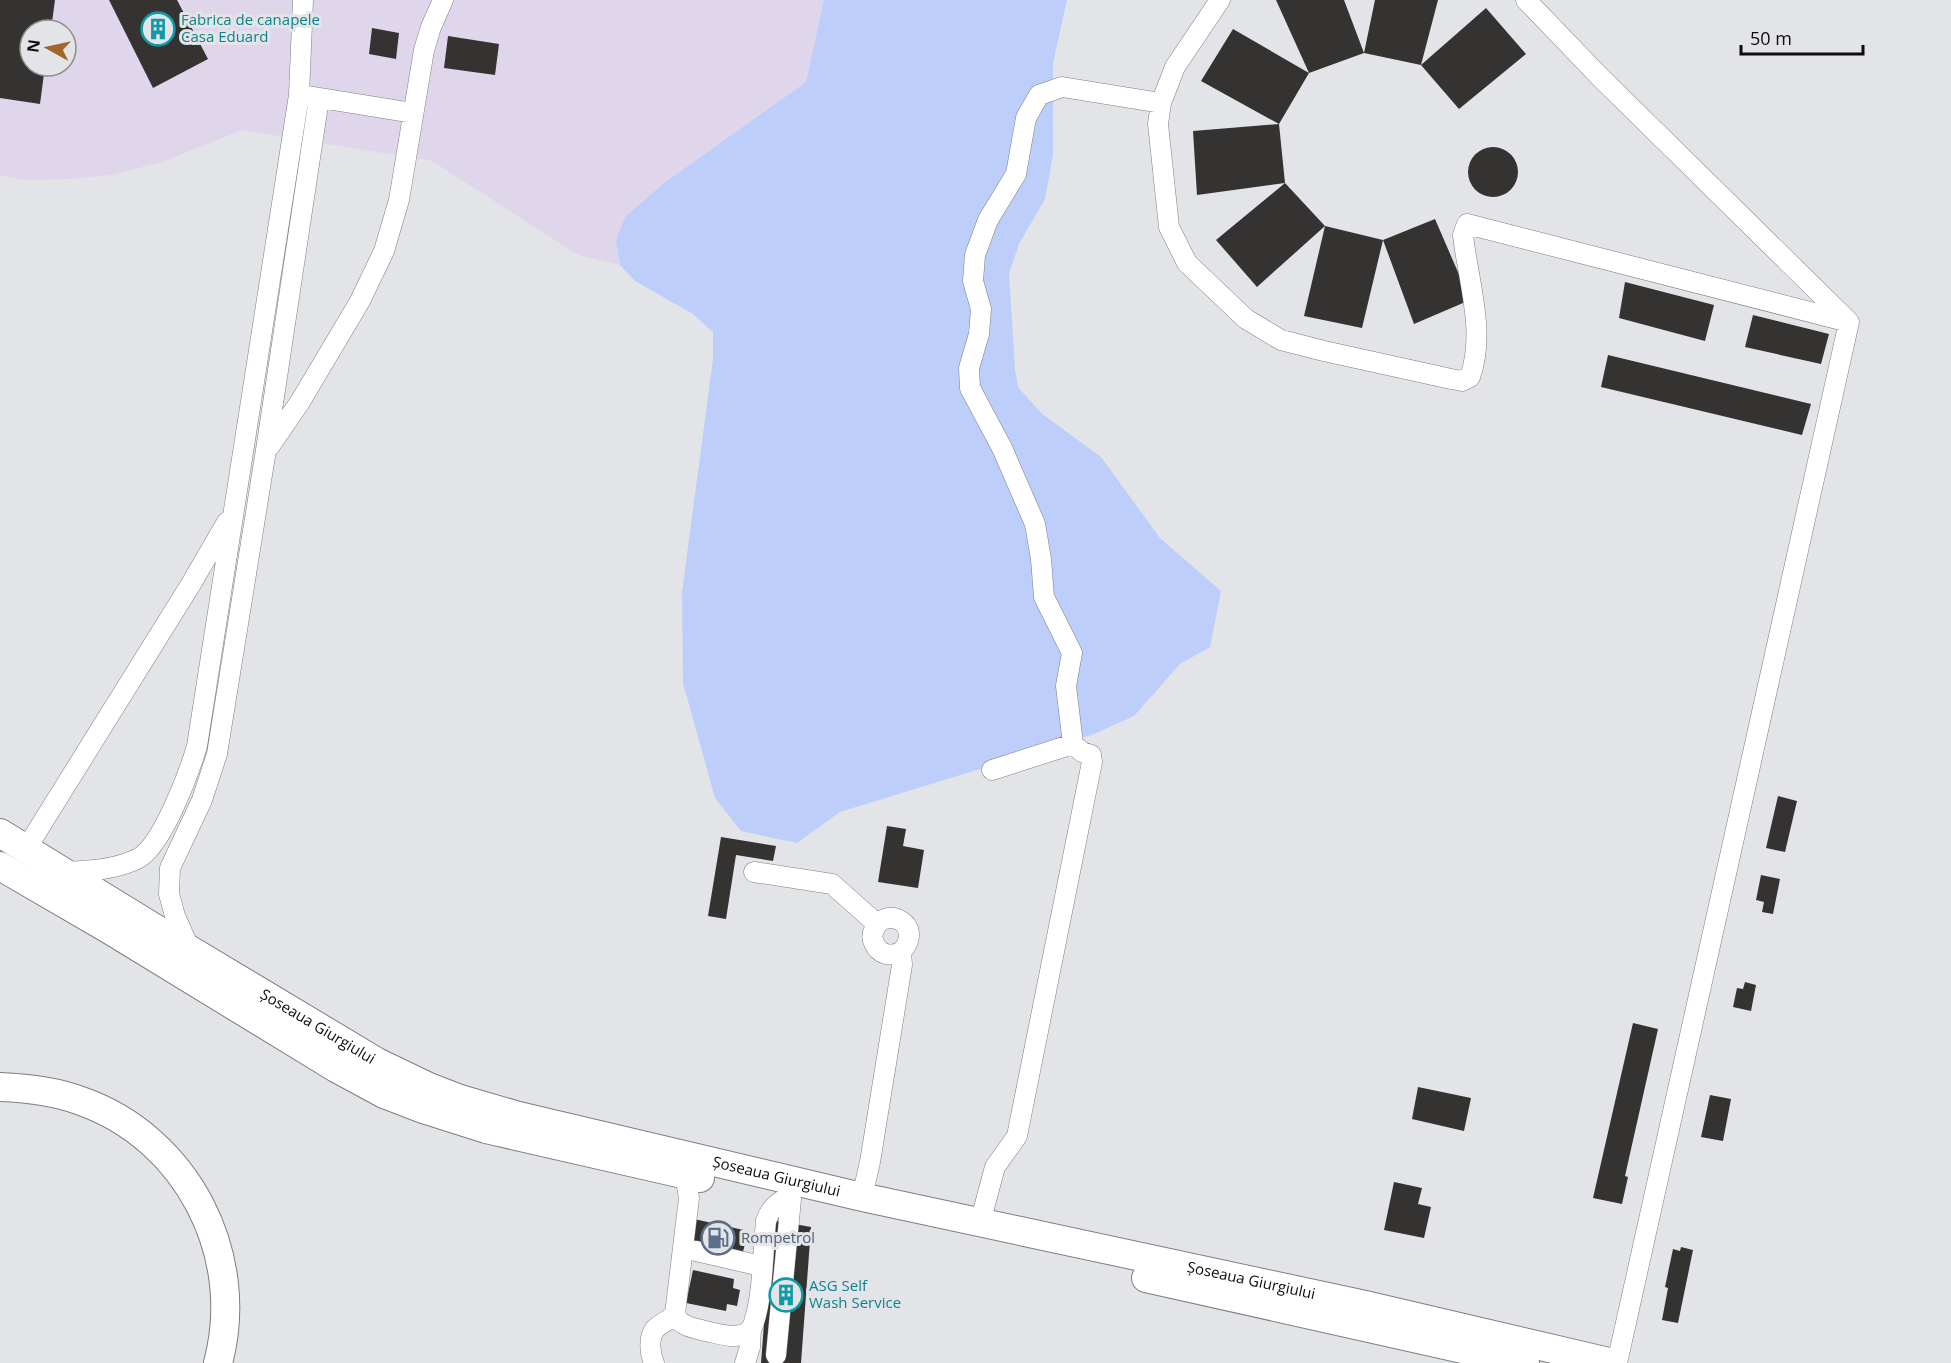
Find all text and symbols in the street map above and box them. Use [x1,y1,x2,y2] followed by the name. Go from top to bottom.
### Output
[181,9,320,46] place label: Fabrica de canapele Casa Eduard
[140,11,176,47] building icon: Fabrica de canapele Casa Eduard
[18,18,78,78] north arrow
[1741,18,1862,56] scale bar
[1750,26,1792,50] text: 50 m
[21,38,45,54] text: N
[257,983,379,1068] street label: Șoseaua Giurgiului
[711,1151,843,1201] street label: Șoseaua Giurgiului
[700,1220,736,1256] fuel station icon: Rompetrol
[741,1227,815,1247] place label: Rompetrol
[1185,1256,1317,1303] street label: Șoseaua Giurgiului
[809,1275,901,1312] place label: ASG Self Wash Service
[768,1277,804,1313] building icon: ASG Self Wash Service

